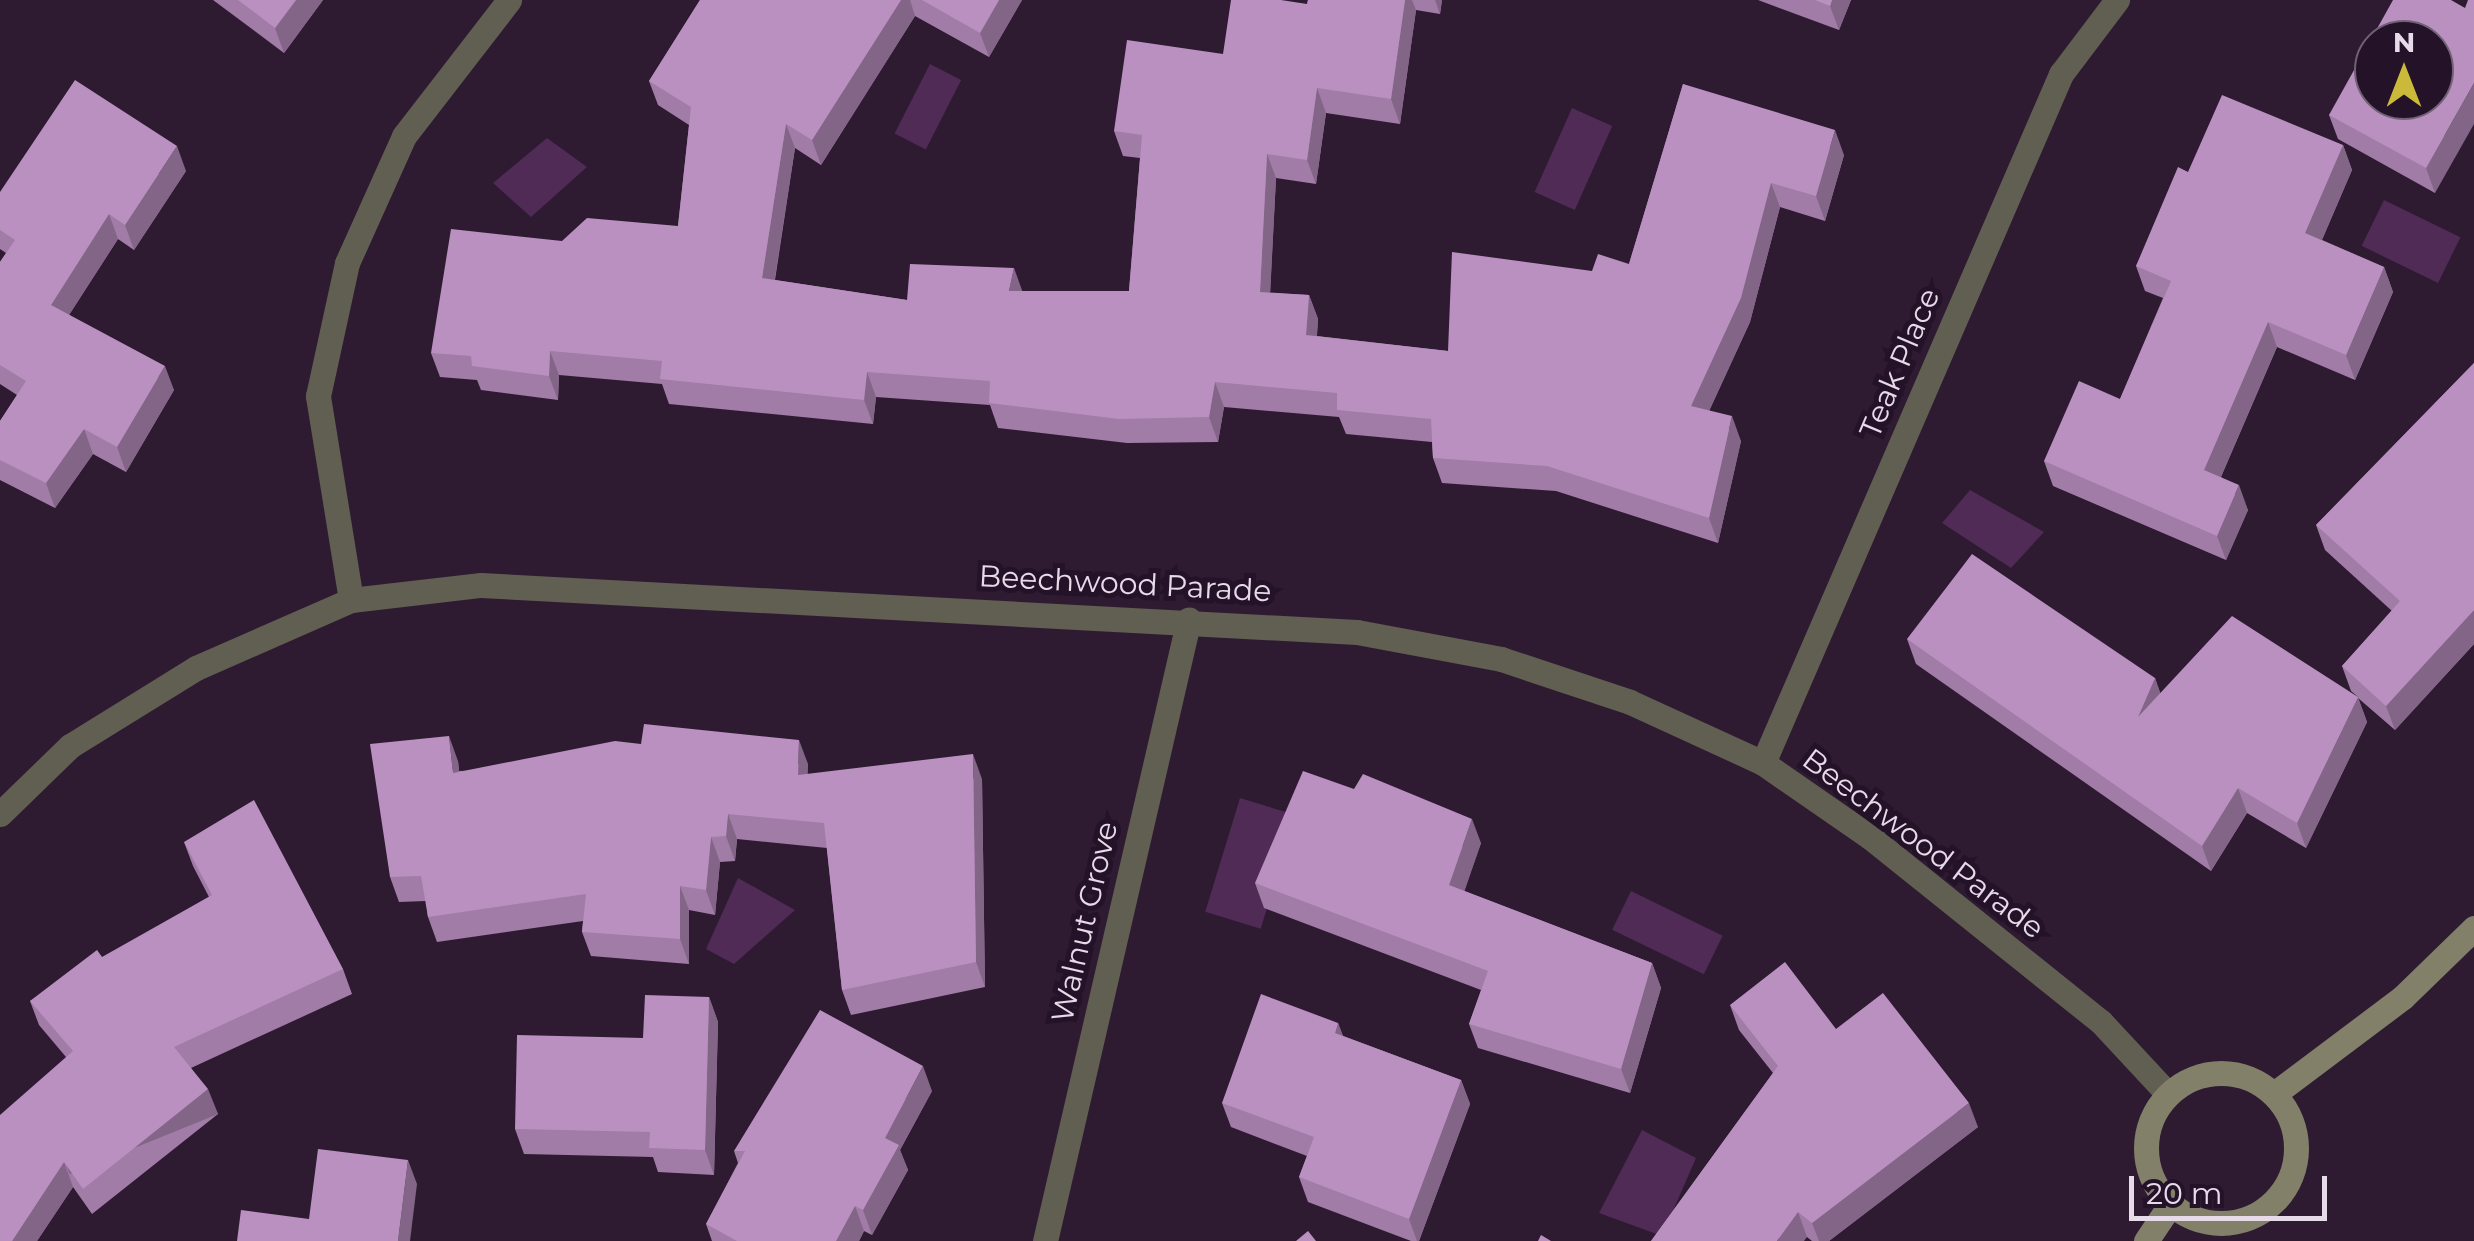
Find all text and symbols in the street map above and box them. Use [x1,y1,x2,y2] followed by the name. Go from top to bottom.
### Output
[2354,20,2454,120] north arrow
[2393,25,2415,59] text: N
[1852,283,1948,443] street label: Teak Place
[978,558,1272,610] street label: Beechwood Parade
[1795,741,2051,947] street label: Beechwood Parade
[1044,818,1126,1026] street label: Walnut Grove
[2134,1156,2332,1218] scale bar
[2146,1175,2223,1212] text: 20 m

